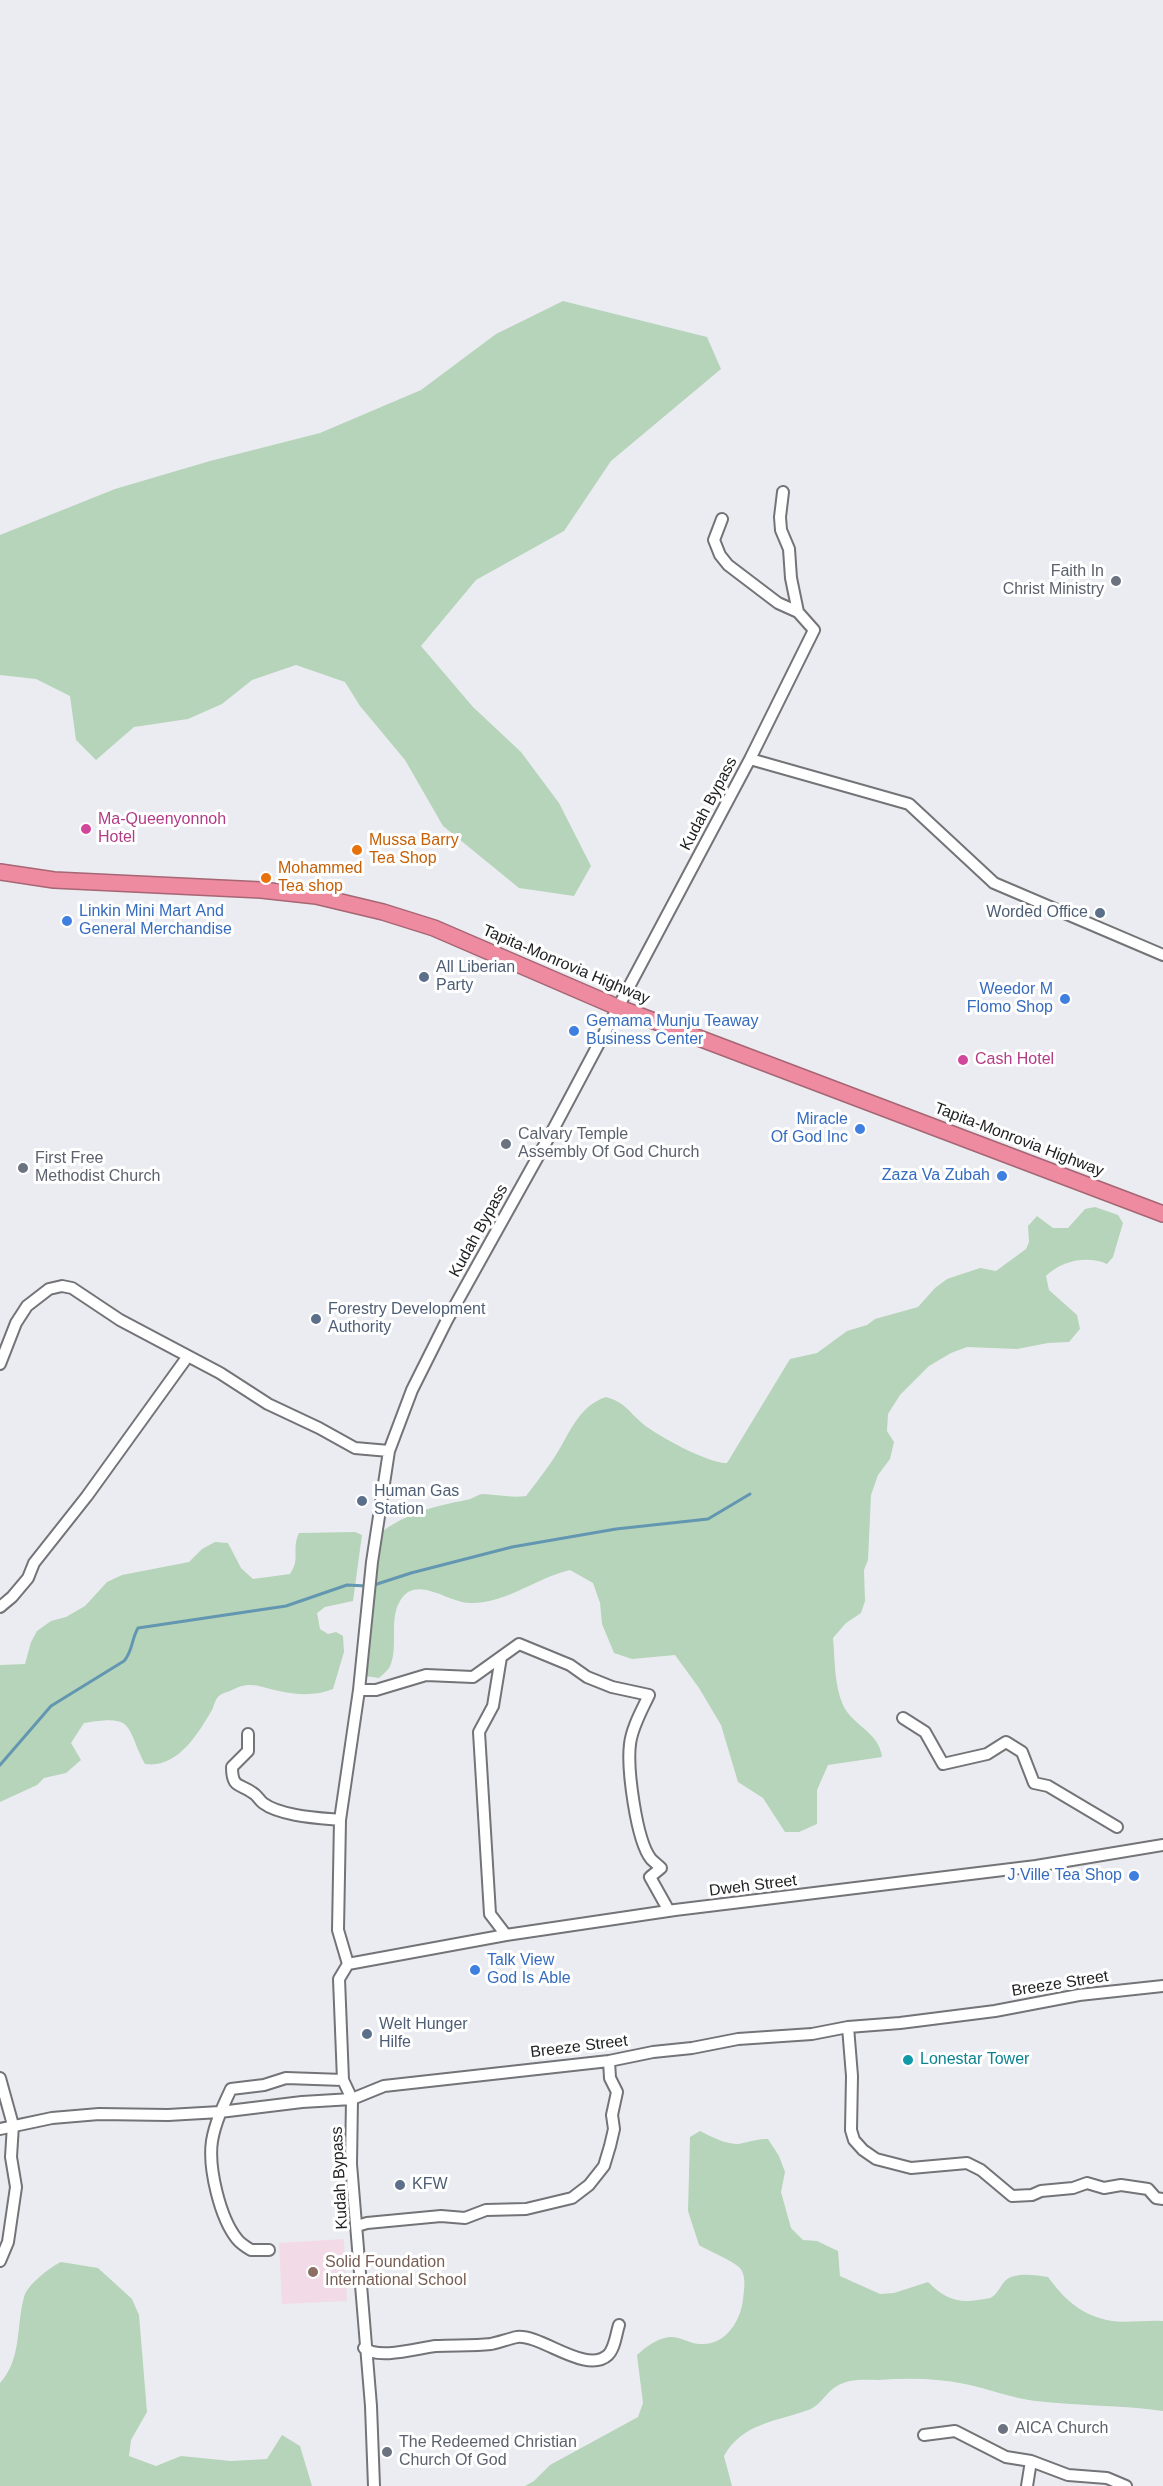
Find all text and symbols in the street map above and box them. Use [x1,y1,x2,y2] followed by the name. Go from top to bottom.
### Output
[1003,562,1104,600] place label: Faith In Christ Ministry
[1109,574,1123,588] marker: Faith In Christ Ministry
[676,754,742,854] street label: Kudah Bypass
[98,810,226,848] place label: Ma-Queenyonnoh Hotel
[79,822,93,836] marker: Ma-Queenyonnoh Hotel
[369,831,459,869] place label: Mussa Barry Tea Shop
[350,843,364,857] marker: Mussa Barry Tea Shop
[278,859,362,897] place label: Mohammed Tea shop
[259,871,273,885] marker: Mohammed Tea shop
[79,902,232,940] place label: Linkin Mini Mart And General Merchandise
[986,903,1088,923] place label: Worded Office
[1093,906,1107,920] marker: Worded Office
[60,914,74,928] marker: Linkin Mini Mart And General Merchandise
[480,921,652,1009] street label: Tapita-Monrovia Highway
[436,958,515,996] place label: All Liberian Party
[417,970,431,984] marker: All Liberian Party
[967,980,1053,1018] place label: Weedor M Flomo Shop
[1058,992,1072,1006] marker: Weedor M Flomo Shop
[586,1012,759,1050] place label: Gemama Munju Teaway Business Center
[567,1024,581,1038] marker: Gemama Munju Teaway Business Center
[975,1050,1054,1070] place label: Cash Hotel
[956,1053,970,1067] marker: Cash Hotel
[932,1099,1106,1181] street label: Tapita-Monrovia Highway
[771,1110,848,1148] place label: Miracle Of God Inc
[853,1122,867,1136] marker: Miracle Of God Inc
[518,1125,699,1163] place label: Calvary Temple Assembly Of God Church
[499,1137,513,1151] marker: Calvary Temple Assembly Of God Church
[35,1149,160,1187] place label: First Free Methodist Church
[16,1161,30,1175] marker: First Free Methodist Church
[882,1166,990,1186] place label: Zaza Va Zubah
[995,1169,1009,1183] marker: Zaza Va Zubah
[446,1181,512,1281] street label: Kudah Bypass
[328,1300,485,1338] place label: Forestry Development Authority
[309,1312,323,1326] marker: Forestry Development Authority
[374,1482,459,1520] place label: Human Gas Station
[355,1494,369,1508] marker: Human Gas Station
[1008,1866,1122,1886] place label: J Ville Tea Shop
[1127,1869,1141,1883] marker: J Ville Tea Shop
[708,1871,798,1901] street label: Dweh Street
[487,1951,571,1989] place label: Talk View God Is Able
[468,1963,482,1977] marker: Talk View God Is Able
[1010,1967,1110,2001] street label: Breeze Street
[379,2015,468,2053] place label: Welt Hunger Hilfe
[360,2027,374,2041] marker: Welt Hunger Hilfe
[529,2032,629,2062] street label: Breeze Street
[920,2050,1029,2070] place label: Lonestar Tower
[901,2053,915,2067] marker: Lonestar Tower
[328,2126,352,2230] street label: Kudah Bypass
[412,2175,448,2195] place label: KFW
[393,2178,407,2192] marker: KFW
[325,2253,466,2291] place label: Solid Foundation International School
[306,2265,320,2279] marker: Solid Foundation International School
[1015,2419,1108,2439] place label: AICA Church
[996,2422,1010,2436] marker: AICA Church
[399,2433,577,2471] place label: The Redeemed Christian Church Of God
[380,2445,394,2459] marker: The Redeemed Christian Church Of God

